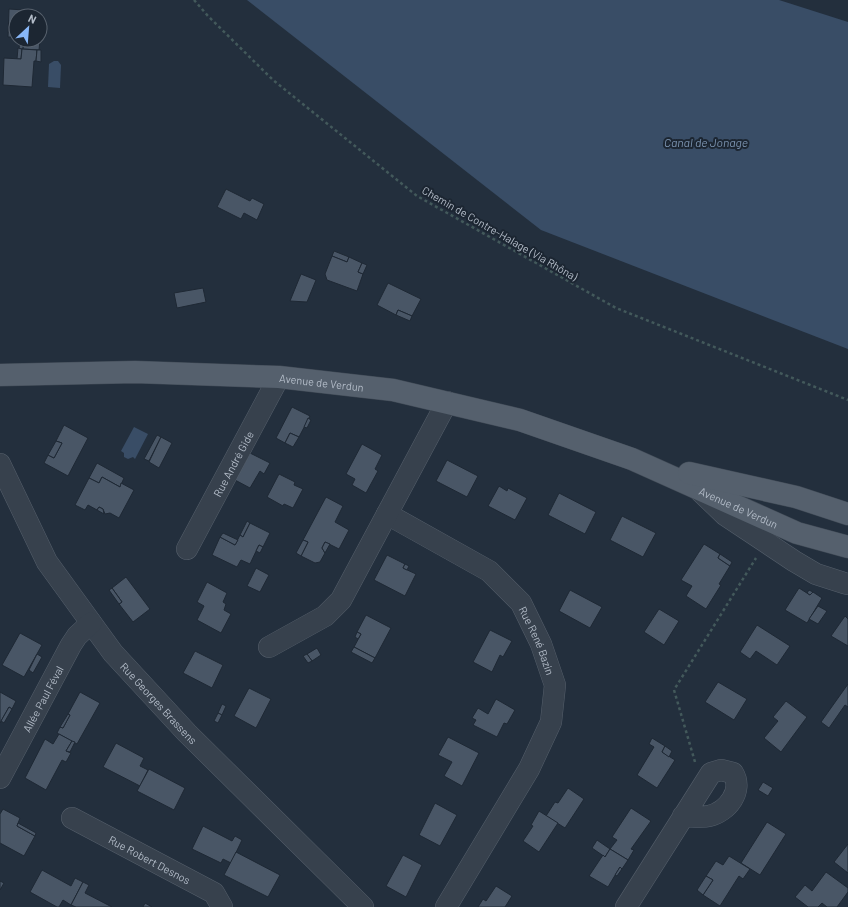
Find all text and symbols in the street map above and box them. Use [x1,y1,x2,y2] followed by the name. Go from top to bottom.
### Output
[8,8,48,48] north arrow
[26,11,39,26] text: N
[664,135,748,149] water label: Canal de Jonage
[420,183,580,283] street label: Chemin de Contre-Halage (Via Rhôna)
[279,371,365,393] street label: Avenue de Verdun
[210,428,256,499] street label: Rue André Gide
[697,484,780,530] street label: Avenue de Verdun
[517,604,557,676] street label: Rue René Bazin
[118,659,200,746] street label: Rue Georges Brassens
[19,663,65,734] street label: Allée Paul Féval
[107,832,193,886] street label: Rue Robert Desnos

